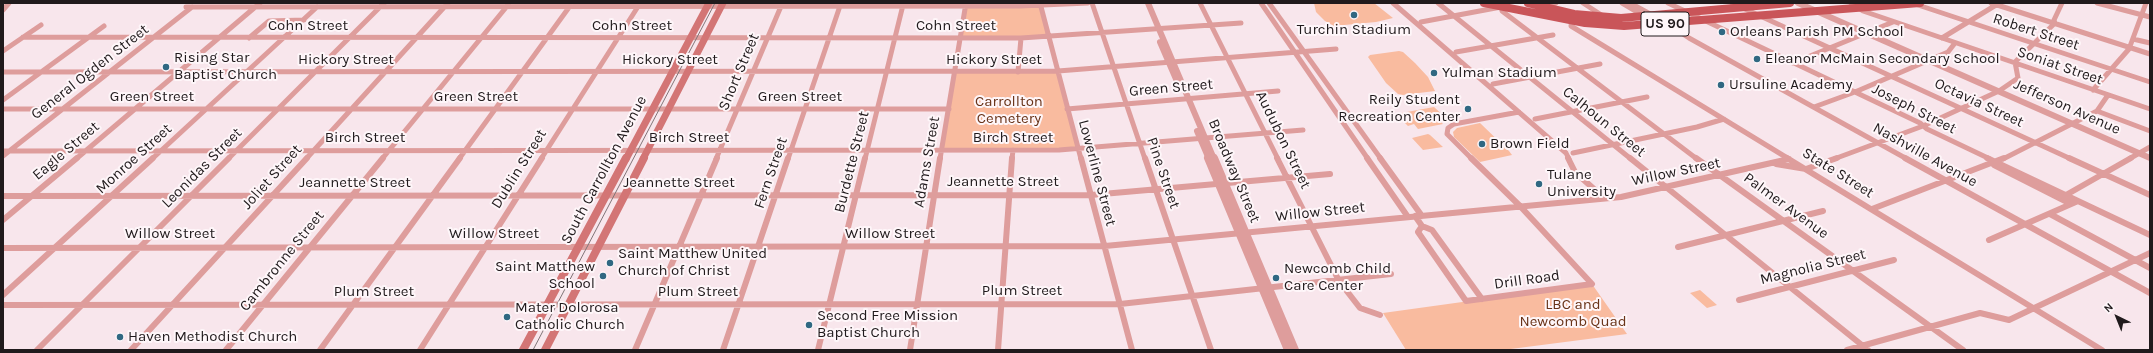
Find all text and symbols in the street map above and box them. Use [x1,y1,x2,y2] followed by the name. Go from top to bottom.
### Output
[1349,10,1359,20] marker: Turchin Stadium
[1991,10,2081,54] street label: Robert Street
[1641,12,1689,36] road number: US 90
[268,17,348,35] street label: Cohn Street
[592,17,672,35] street label: Cohn Street
[916,17,996,35] street label: Cohn Street
[28,21,152,123] street label: General Ogden Street
[1297,21,1411,39] place label: Turchin Stadium
[1730,23,1904,41] place label: Orleans Parish PM School
[1717,27,1727,37] marker: Orleans Parish PM School
[715,31,763,113] street label: Short Street
[2015,43,2105,89] street label: Soniat Street
[174,49,277,84] place label: Rising Star Baptist Church
[1765,50,2000,68] place label: Eleanor McMain Secondary School
[298,51,394,69] street label: Hickory Street
[622,51,718,69] street label: Hickory Street
[946,51,1042,69] street label: Hickory Street
[1752,54,1762,64] marker: Eleanor McMain Secondary School
[161,62,171,72] marker: Rising Star Baptist Church
[1442,64,1557,82] place label: Yulman Stadium
[1429,68,1439,78] marker: Yulman Stadium
[1932,74,2026,132] street label: Octavia Street
[1128,75,1214,101] street label: Green Street
[2011,75,2123,139] street label: Jefferson Avenue
[1729,76,1852,94] place label: Ursuline Academy
[1716,80,1726,90] marker: Ursuline Academy
[1869,80,1959,138] street label: Joseph Street
[1559,83,1649,161] street label: Calhoun Street
[110,88,194,106] street label: Green Street
[434,88,518,106] street label: Green Street
[758,88,842,106] street label: Green Street
[1252,88,1314,192] street label: Audubon Street
[1338,91,1460,126] place label: Reily Student Recreation Center
[557,93,651,247] street label: South Carrollton Avenue
[975,93,1043,128] park label: Carrollton Cemetery
[1463,104,1473,114] marker: Reily Student Recreation Center
[831,109,873,215] street label: Burdette Street
[910,115,944,209] street label: Adams Street
[1204,116,1264,226] street label: Broadway Street
[29,118,103,184] street label: Eagle Street
[1074,118,1120,228] street label: Lowerline Street
[1870,119,1980,191] street label: Nashville Avenue
[92,120,176,198] street label: Monroe Street
[158,124,246,212] street label: Leonidas Street
[487,126,551,212] street label: Dublin Street
[325,129,405,147] street label: Birch Street
[649,129,729,147] street label: Birch Street
[973,129,1053,147] street label: Birch Street
[750,135,792,211] street label: Fern Street
[1142,135,1184,211] street label: Pine Street
[1490,135,1570,153] place label: Brown Field
[1477,139,1487,149] marker: Brown Field
[238,141,306,213] street label: Joliet Street
[1799,144,1877,202] street label: State Street
[1630,154,1722,190] street label: Willow Street
[1547,166,1616,201] place label: Tulane University
[1740,169,1832,243] street label: Palmer Avenue
[947,173,1059,191] street label: Jeannette Street
[299,174,411,192] street label: Jeannette Street
[623,174,735,192] street label: Jeannette Street
[1534,179,1544,189] marker: Tulane University
[1274,198,1366,226] street label: Willow Street
[236,207,328,315] street label: Cambronne Street
[125,225,215,243] street label: Willow Street
[449,225,539,243] street label: Willow Street
[845,225,935,243] street label: Willow Street
[618,245,767,280] place label: Saint Matthew United Church of Christ
[1758,245,1868,289] street label: Magnolia Street
[495,258,595,293] place label: Saint Matthew School
[605,258,615,268] marker: Saint Matthew United Church of Christ
[1284,260,1391,295] place label: Newcomb Child Care Center
[1493,266,1561,294] street label: Drill Road
[598,271,608,281] marker: Saint Matthew School
[1271,273,1281,283] marker: Newcomb Child Care Center
[982,282,1062,300] street label: Plum Street
[334,283,414,301] street label: Plum Street
[658,283,738,301] street label: Plum Street
[1519,296,1627,331] park label: LBC and Newcomb Quad
[2097,297,2137,337] north arrow
[515,299,625,334] place label: Mater Dolorosa Catholic Church
[2101,300,2116,315] text: N
[817,307,958,342] place label: Second Free Mission Baptist Church
[502,312,512,322] marker: Mater Dolorosa Catholic Church
[804,320,814,330] marker: Second Free Mission Baptist Church
[128,328,297,346] place label: Haven Methodist Church
[115,332,125,342] marker: Haven Methodist Church

